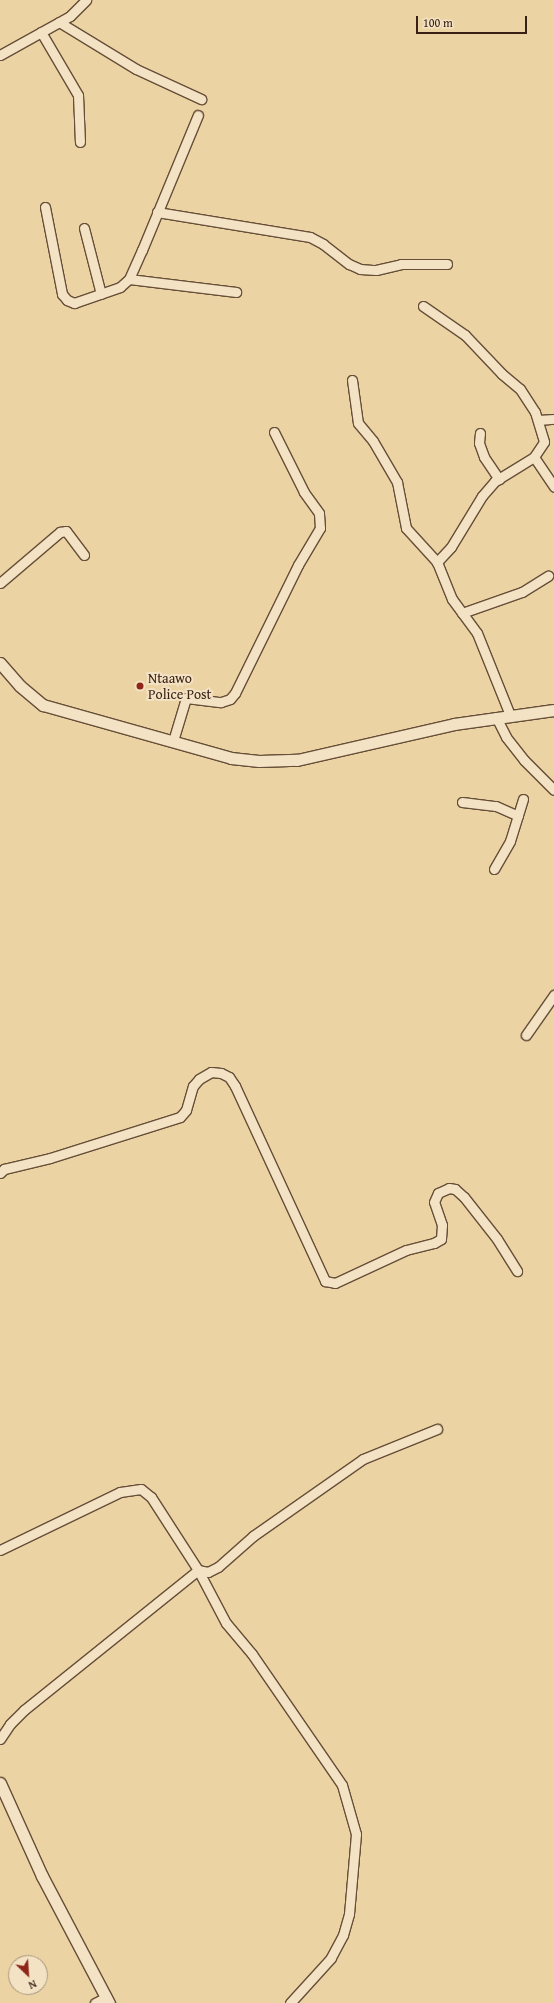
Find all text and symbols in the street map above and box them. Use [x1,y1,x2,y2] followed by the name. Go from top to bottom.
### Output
[418,8,529,34] scale bar
[423,14,453,31] text: 100 m
[148,670,212,702] place label: Ntaawo Police Post
[135,681,145,691] marker: Ntaawo Police Post
[8,1955,48,1995] north arrow
[26,1976,39,1994] text: N

